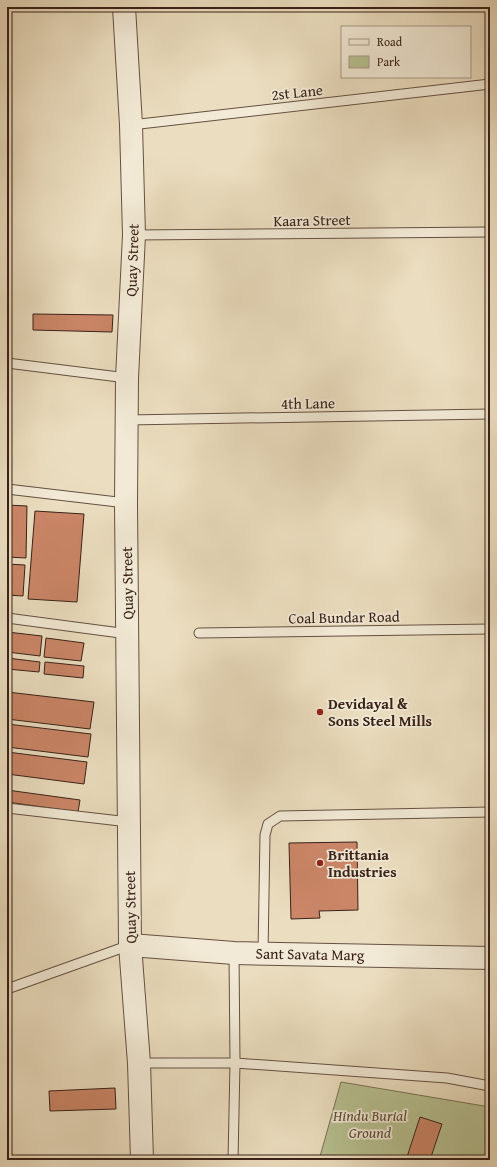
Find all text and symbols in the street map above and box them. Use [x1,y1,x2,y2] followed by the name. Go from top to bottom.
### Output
[341,26,471,78] legend
[377,33,403,50] text: Road
[377,53,401,70] text: Park
[270,79,324,105] street label: 2st Lane
[273,209,352,231] street label: Kaara Street
[120,222,144,297] street label: Quay Street
[281,392,335,414] street label: 4th Lane
[116,546,138,620] street label: Quay Street
[288,606,400,628] street label: Coal Bundar Road
[328,693,432,731] place label: Devidayal & Sons Steel Mills
[315,707,325,717] marker: Devidayal & Sons Steel Mills
[328,844,397,882] place label: Brittania Industries
[315,858,325,868] marker: Brittania Industries
[119,870,141,944] street label: Quay Street
[256,943,365,965] street label: Sant Savata Marg
[332,1105,407,1143] park label: Hindu Burial Ground

